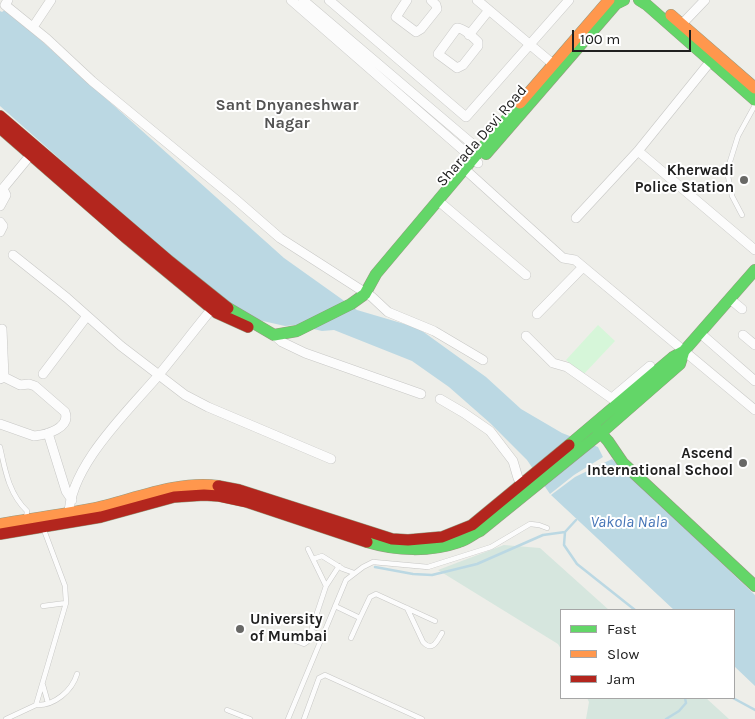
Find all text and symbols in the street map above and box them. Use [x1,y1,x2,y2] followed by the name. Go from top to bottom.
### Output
[575,20,694,52] scale bar
[580,30,620,48] text: 100 m
[433,82,531,190] street label: Sharada Devi Road
[216,95,358,133] district label: Sant Dnyaneshwar Nagar
[635,162,734,197] place label: Kherwadi Police Station
[738,174,750,186] marker: Kherwadi Police Station
[587,445,733,480] place label: Ascend International School
[737,457,749,469] marker: Ascend International School
[590,512,668,532] water label: Vakola Nala
[560,609,735,699] legend
[250,611,327,646] place label: University of Mumbai
[607,620,636,638] text: Fast
[234,623,246,635] marker: University of Mumbai
[607,645,639,663] text: Slow
[607,670,635,688] text: Jam

